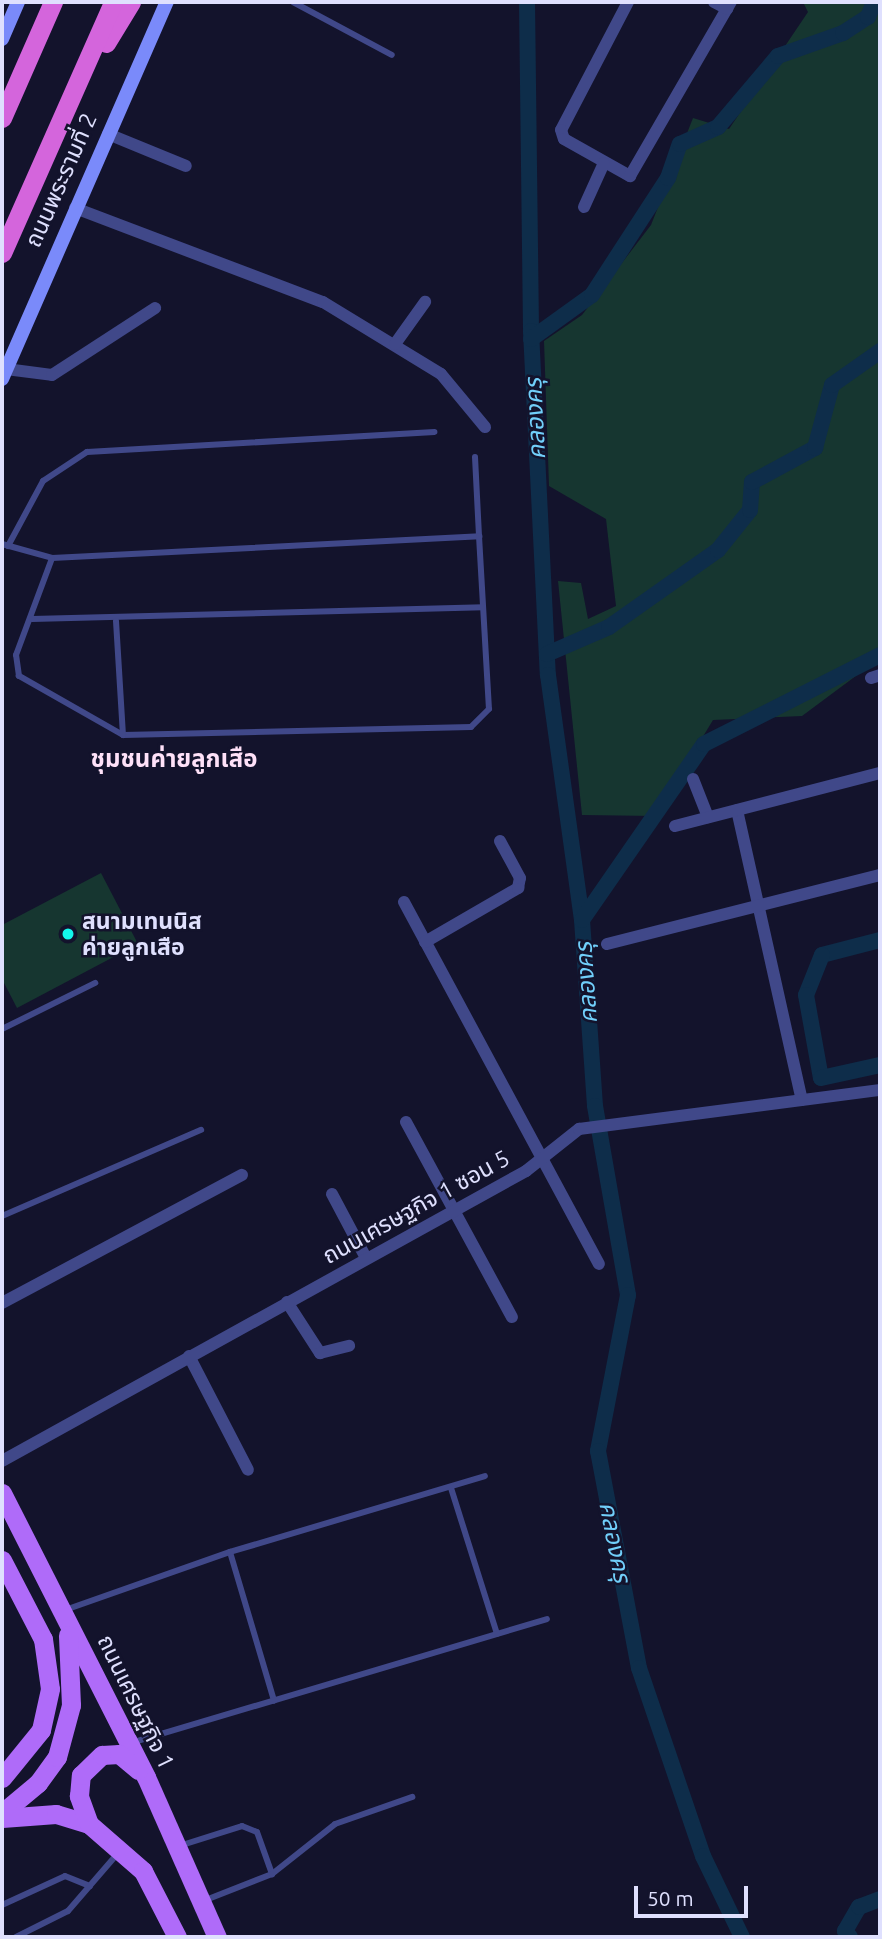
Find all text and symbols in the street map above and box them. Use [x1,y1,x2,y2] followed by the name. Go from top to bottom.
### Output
[19,109,103,251] street label: ถนนพระรามที่ 2
[518,378,552,460] water label: คลองครุ
[91,745,257,773] district label: ชุมชนค่ายลูกเสือ
[82,907,202,961] place label: สนามเทนนิส ค่ายลูกเสือ
[60,926,76,942] marker: สนามเทนนิส ค่ายลูกเสือ
[569,941,603,1025] water label: คลองครุ
[318,1144,514,1270] street label: ถนนเศรษฐกิจ 1 ซอน 5
[593,1499,637,1585] water label: คลองครุ
[92,1630,180,1774] street label: ถนนเศรษฐกิจ 1
[637,1872,751,1916] scale bar
[647,1886,694,1910] text: 50 m

